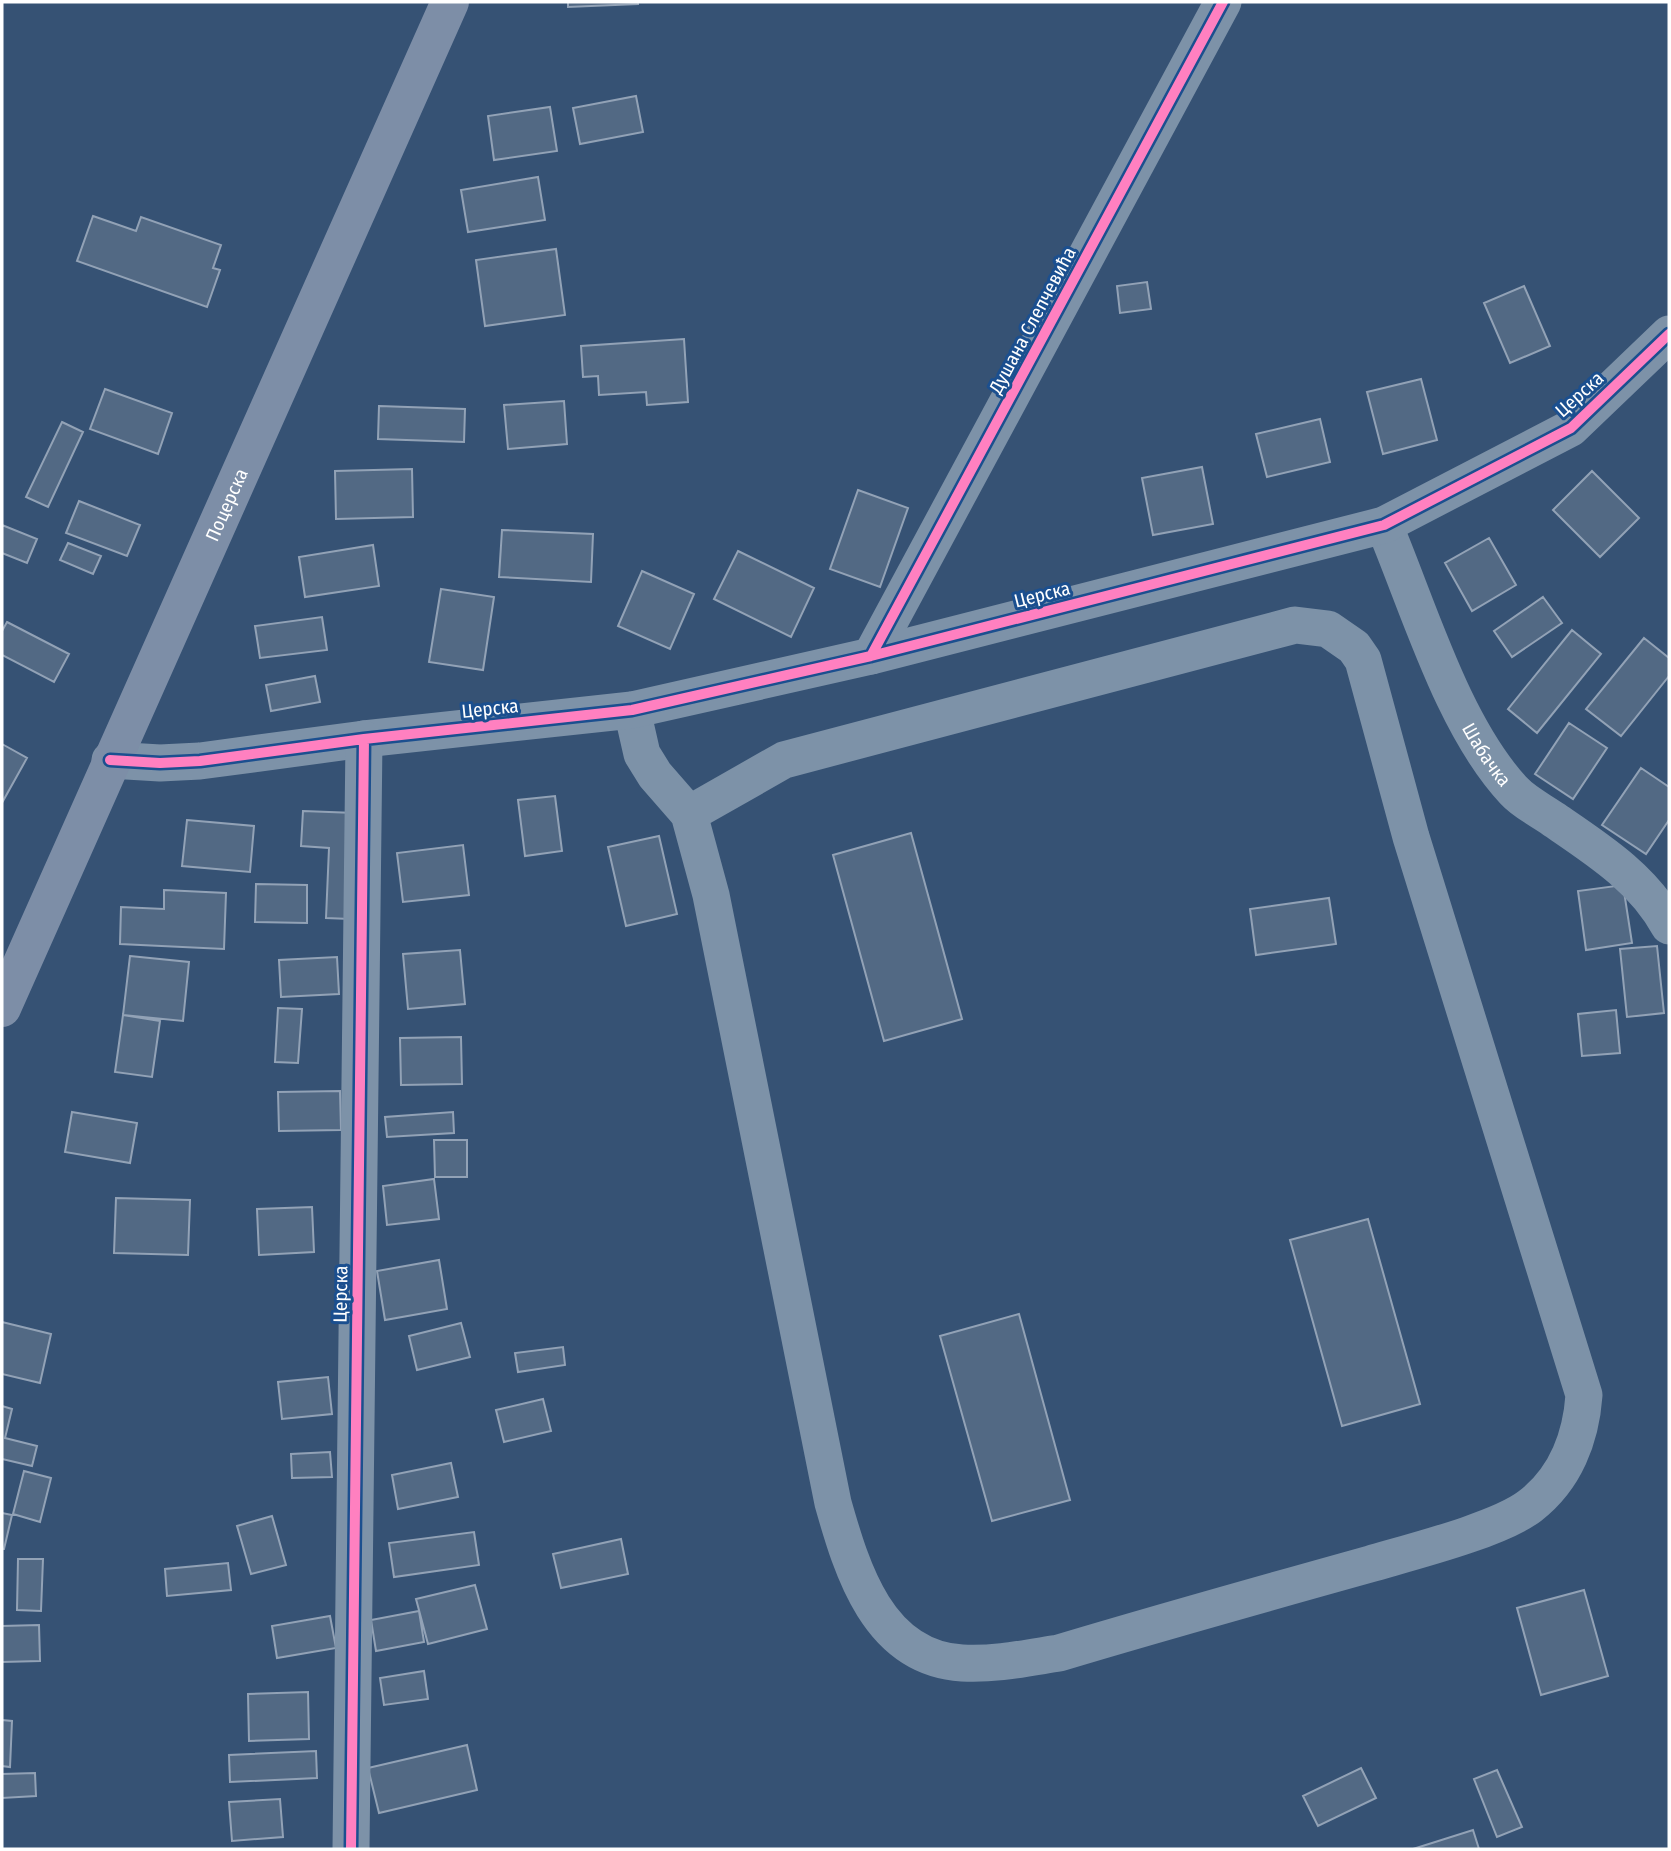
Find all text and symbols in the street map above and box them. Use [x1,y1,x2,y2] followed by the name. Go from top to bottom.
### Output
[984,243,1081,398] street label: Душана Слепчевића
[1550,367,1608,422] street label: Церска
[200,465,253,545] street label: Поцерска
[1012,576,1073,613] street label: Церска
[460,694,520,723] street label: Церска
[1457,719,1516,791] street label: Шабачка
[329,1265,352,1323] street label: Церска

